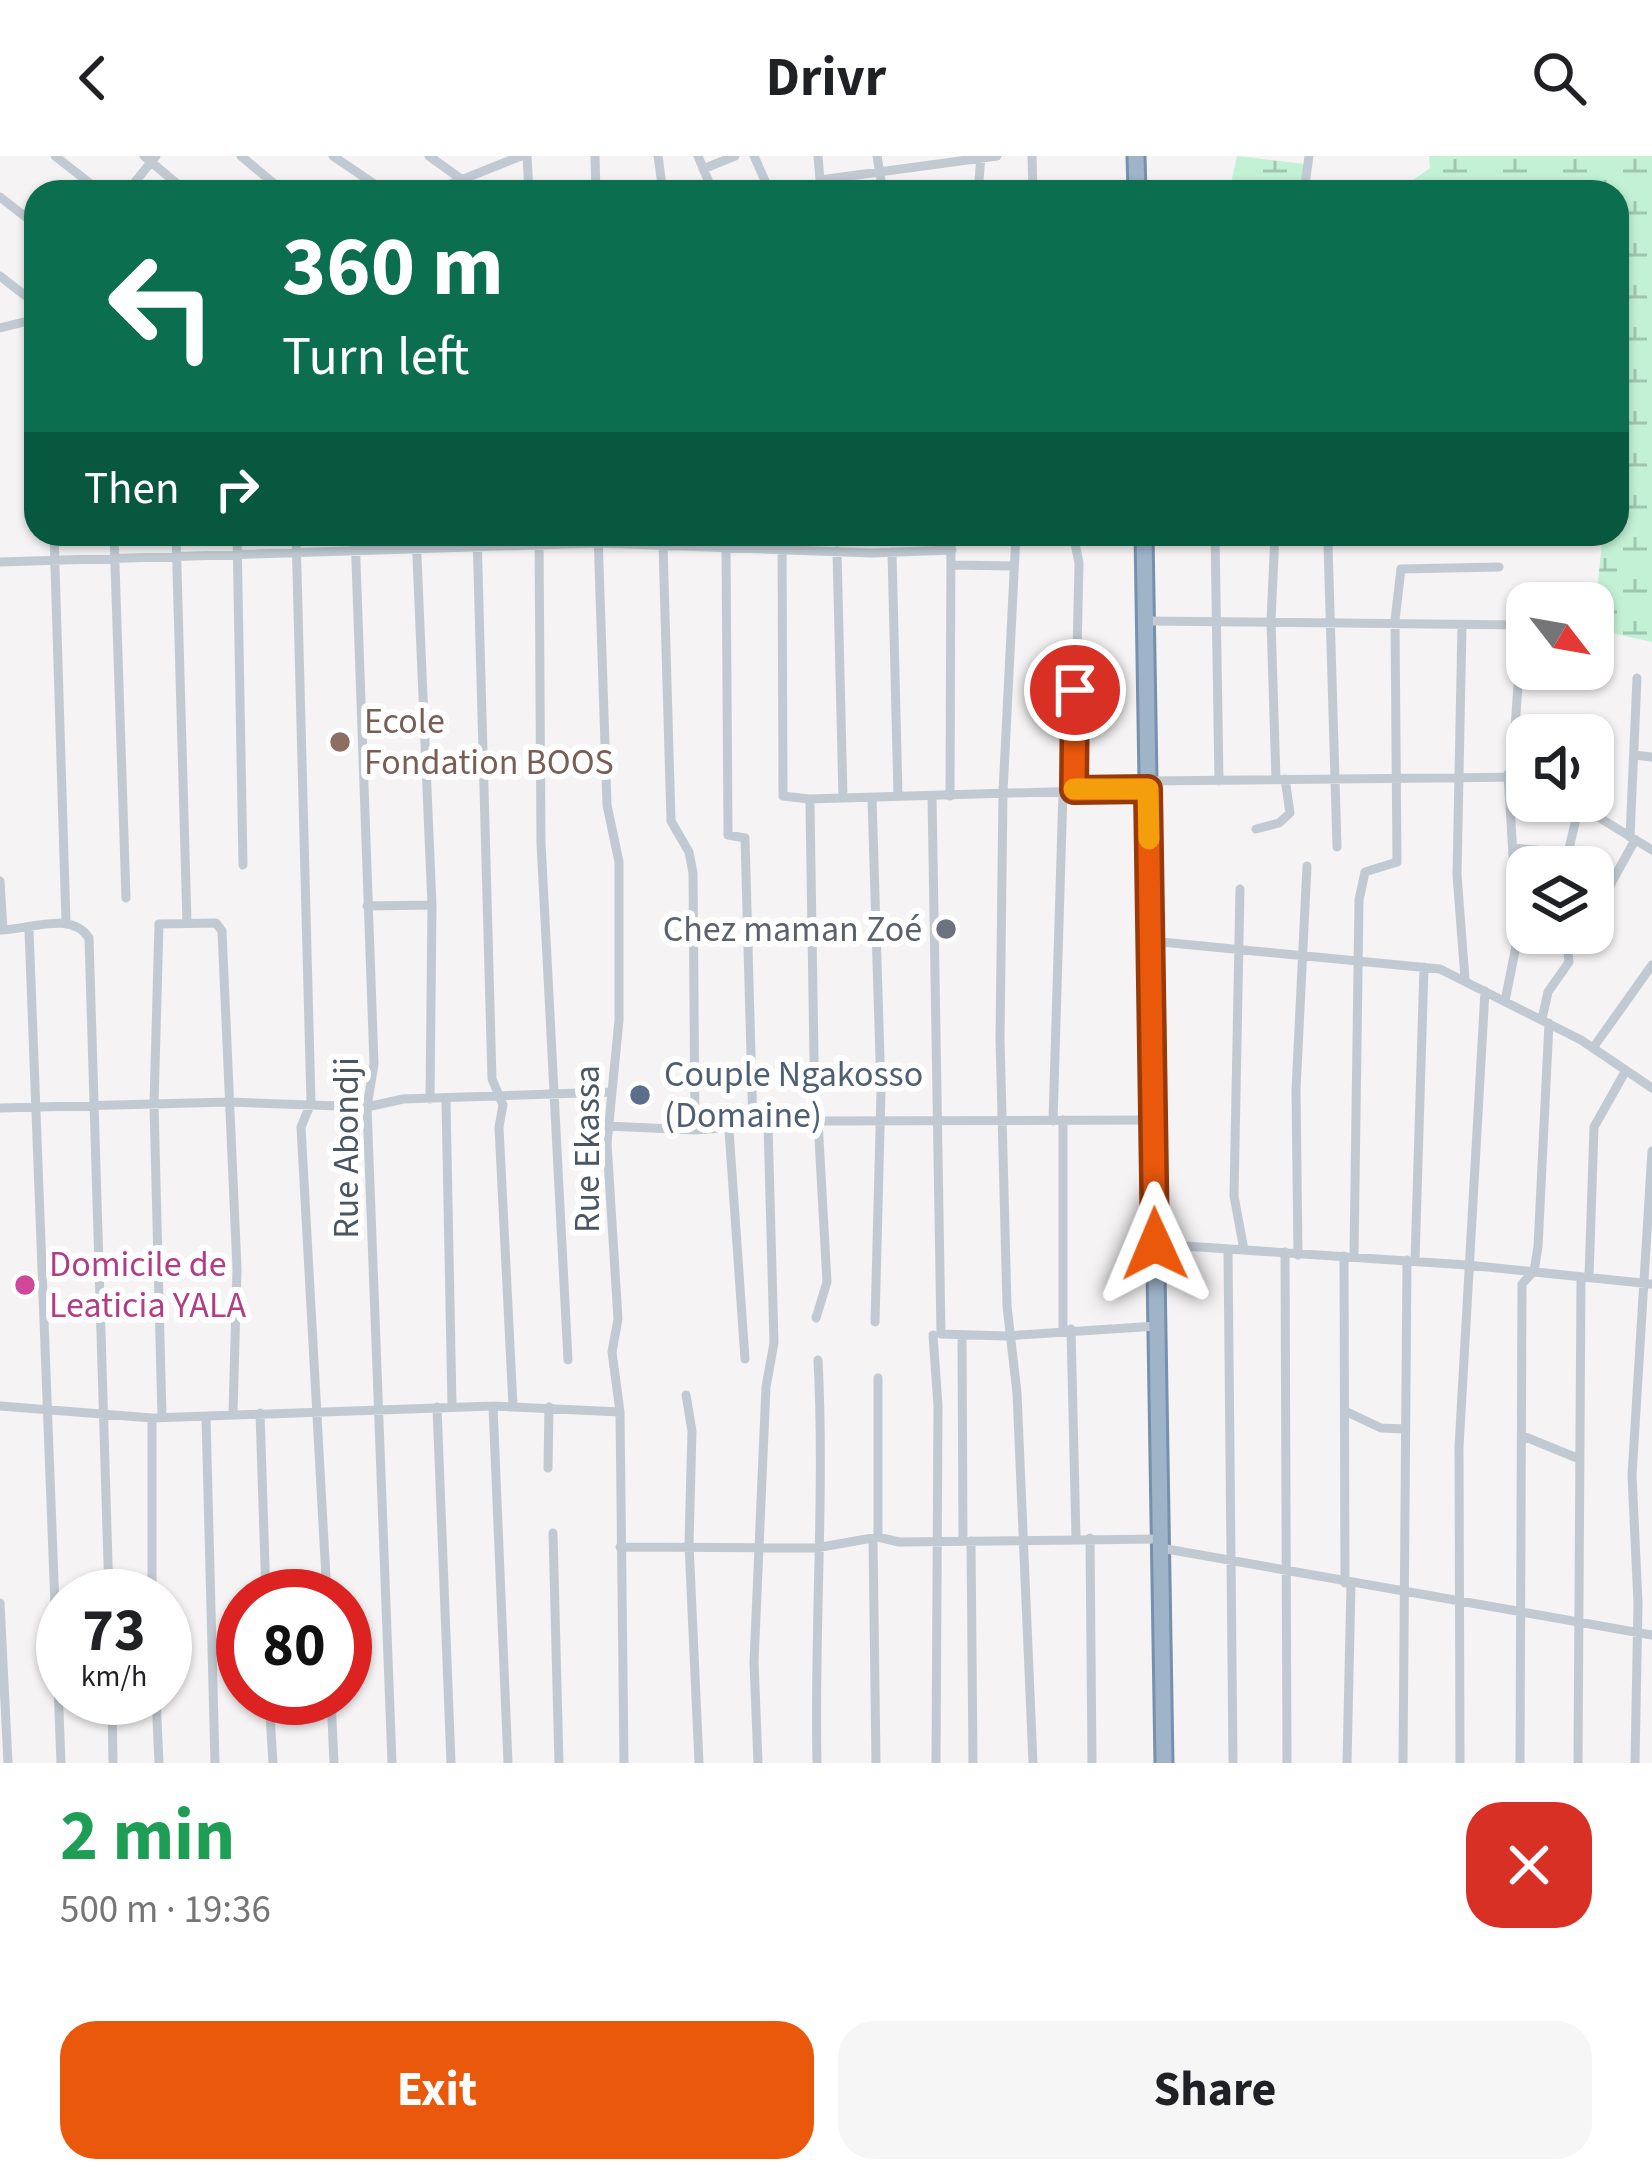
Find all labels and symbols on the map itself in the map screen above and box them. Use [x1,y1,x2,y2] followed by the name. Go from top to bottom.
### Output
[1506,582,1614,690] north arrow
[1024,639,1126,741] pin
[364,696,614,788] place label: Ecole Fondation BOOS
[327,729,353,755] marker: Ecole Fondation BOOS
[663,904,922,955] place label: Chez maman Zoé
[933,916,959,942] marker: Chez maman Zoé
[664,1049,923,1141] place label: Couple Ngakosso (Domaine)
[321,1057,372,1239] street label: Rue Abondji
[562,1065,613,1233] street label: Rue Ekassa
[627,1082,653,1108] marker: Couple Ngakosso (Domaine)
[1092,1181,1218,1307] position arrow
[49,1239,247,1331] place label: Domicile de Leaticia YALA
[12,1272,38,1298] marker: Domicile de Leaticia YALA
[216,1569,372,1725] speed limit sign: 80

